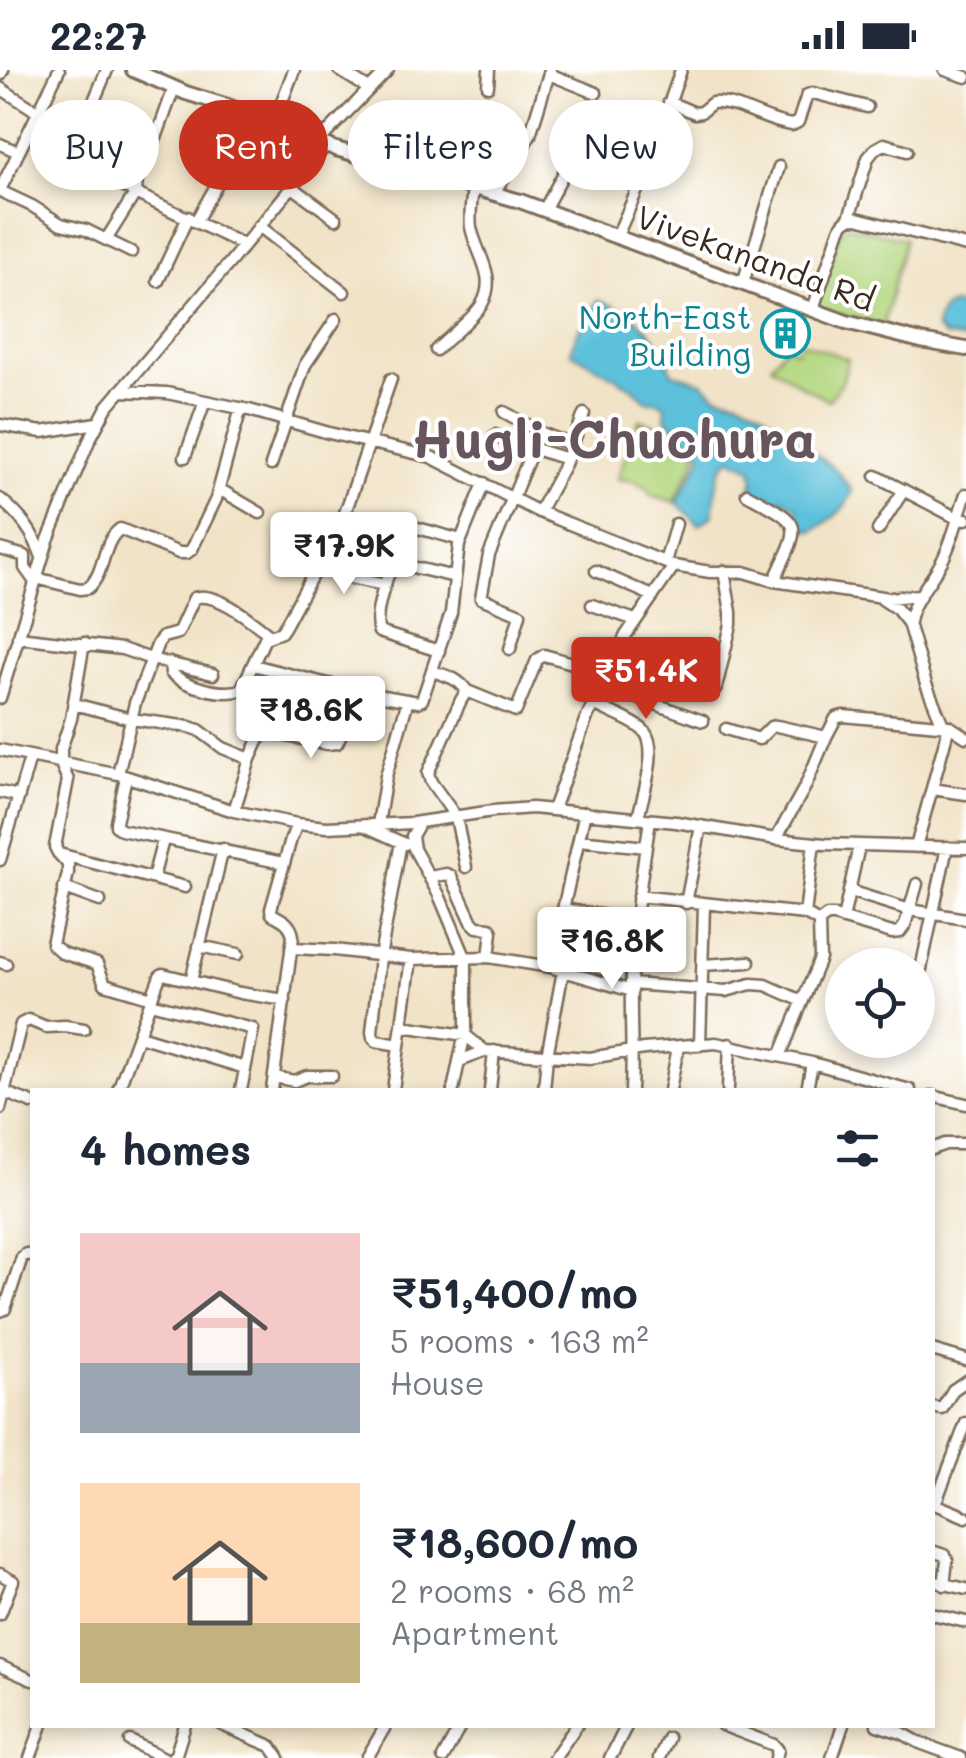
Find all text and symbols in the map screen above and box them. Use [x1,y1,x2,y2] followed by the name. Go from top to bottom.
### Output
[50,10,147,60] text: 22:27
[30,100,159,190] chip: Buy
[179,100,328,190] chip: Rent
[348,100,529,190] chip: Filters
[549,100,693,190] chip: New
[631,194,881,320] street label: Vivekananda Rd
[579,295,751,374] place label: North-East Building
[760,308,812,360] building icon: North-East Building
[412,403,816,472] district label: Hugli-Chuchura
[263,512,425,597] pin: ₹17.9K
[292,523,396,565] text: ₹17.9K
[565,637,727,722] pin: ₹51.4K
[593,648,699,690] text: ₹51.4K
[230,676,392,761] pin: ₹18.6K
[258,687,364,729] text: ₹18.6K
[531,907,693,992] pin: ₹16.8K
[559,918,665,960] text: ₹16.8K
[825,948,935,1058] map controls
[825,948,935,1058] button: locate
[80,1121,251,1176] text: 4 homes
[830,1121,885,1176] icon: filters
[390,1264,638,1319] text: ₹51,400/mo
[160,1273,280,1393] icon: home
[390,1319,649,1361] text: 5 rooms · 163 m²
[390,1361,485,1403] text: House
[390,1514,638,1569] text: ₹18,600/mo
[160,1523,280,1643] icon: home
[390,1569,634,1611] text: 2 rooms · 68 m²
[390,1611,559,1653] text: Apartment

